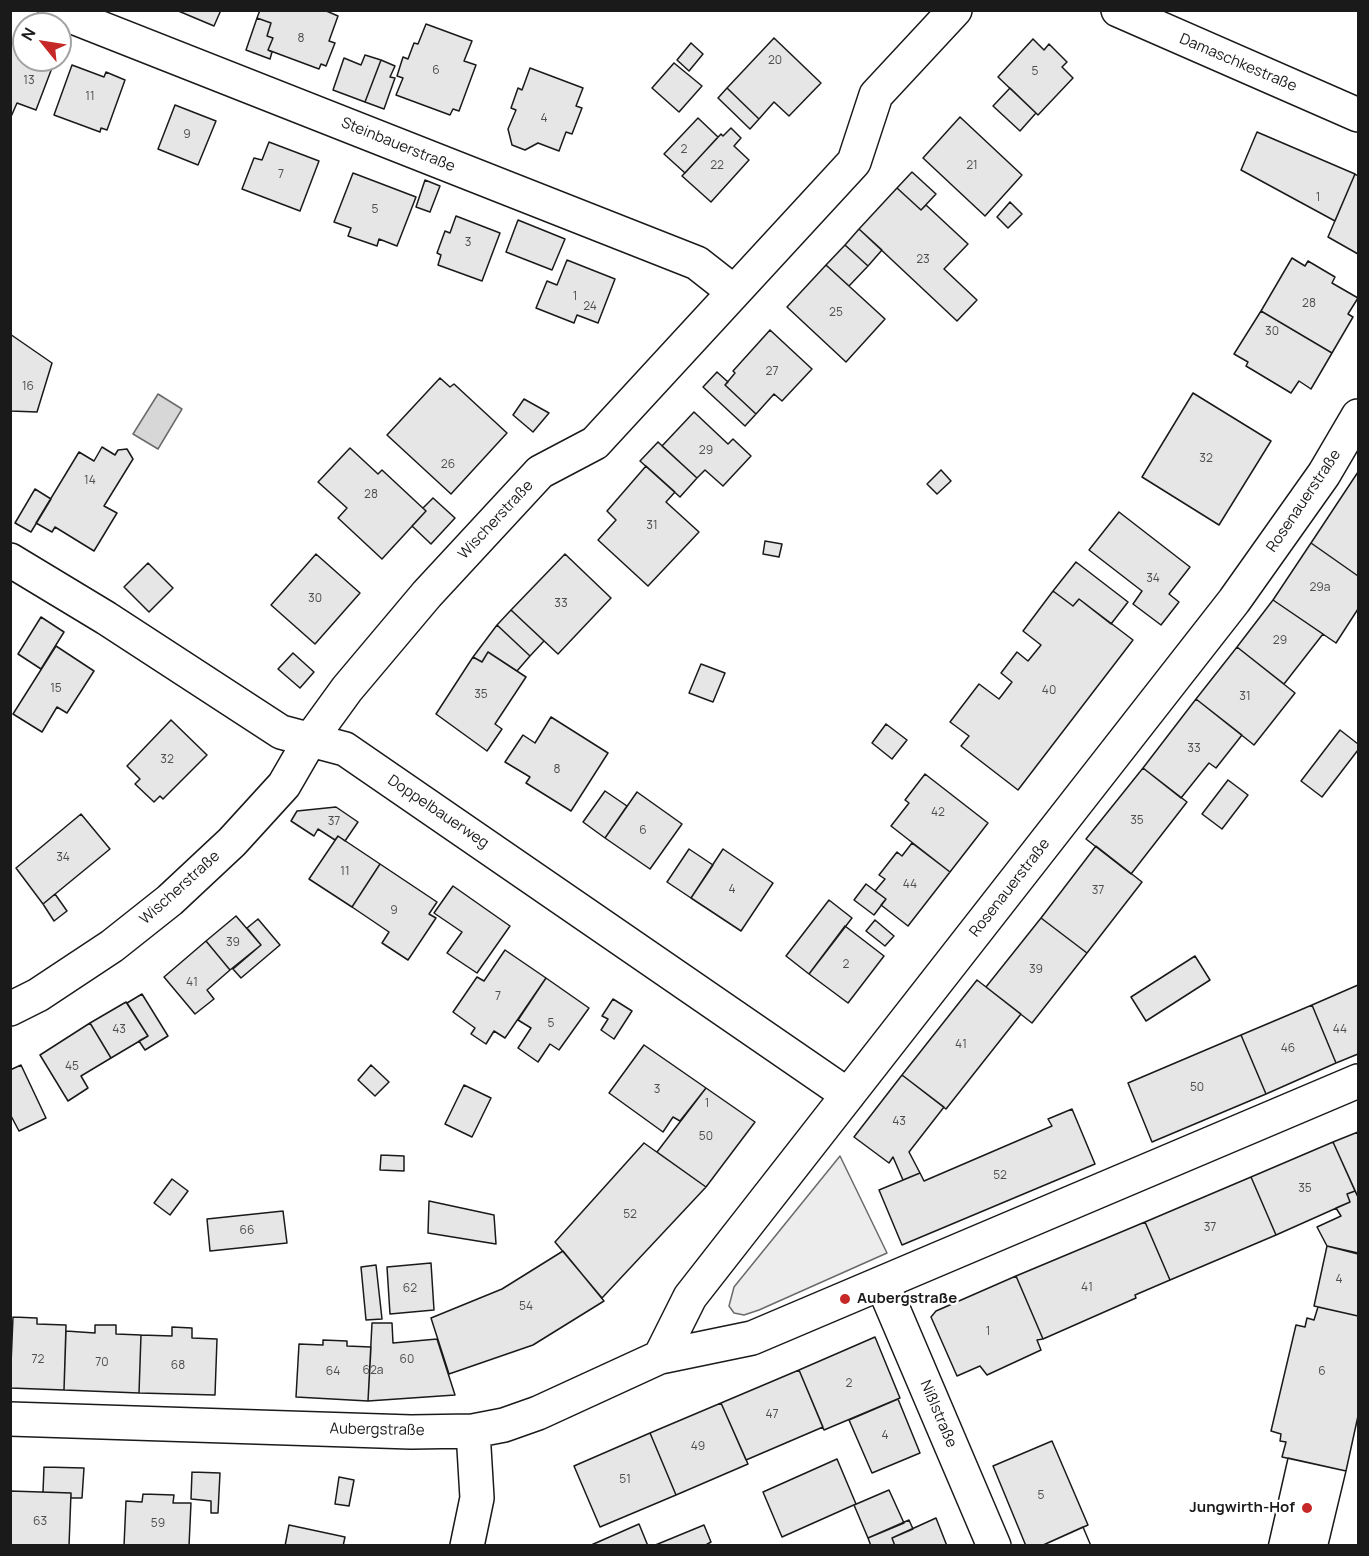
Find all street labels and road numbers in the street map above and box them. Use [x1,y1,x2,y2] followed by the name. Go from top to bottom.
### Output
[1177,30,1299,96] street label: Damaschkestraße
[338,114,458,176] street label: Steinbauerstraße
[1263,446,1345,556] street label: Rosenauerstraße
[455,477,537,563] street label: Wischerstraße
[384,772,492,852] street label: Doppelbauerweg
[966,835,1054,941] street label: Rosenauerstraße
[136,847,224,929] street label: Wischerstraße
[916,1378,960,1450] street label: Nißlstraße
[329,1420,425,1440] street label: Aubergstraße

